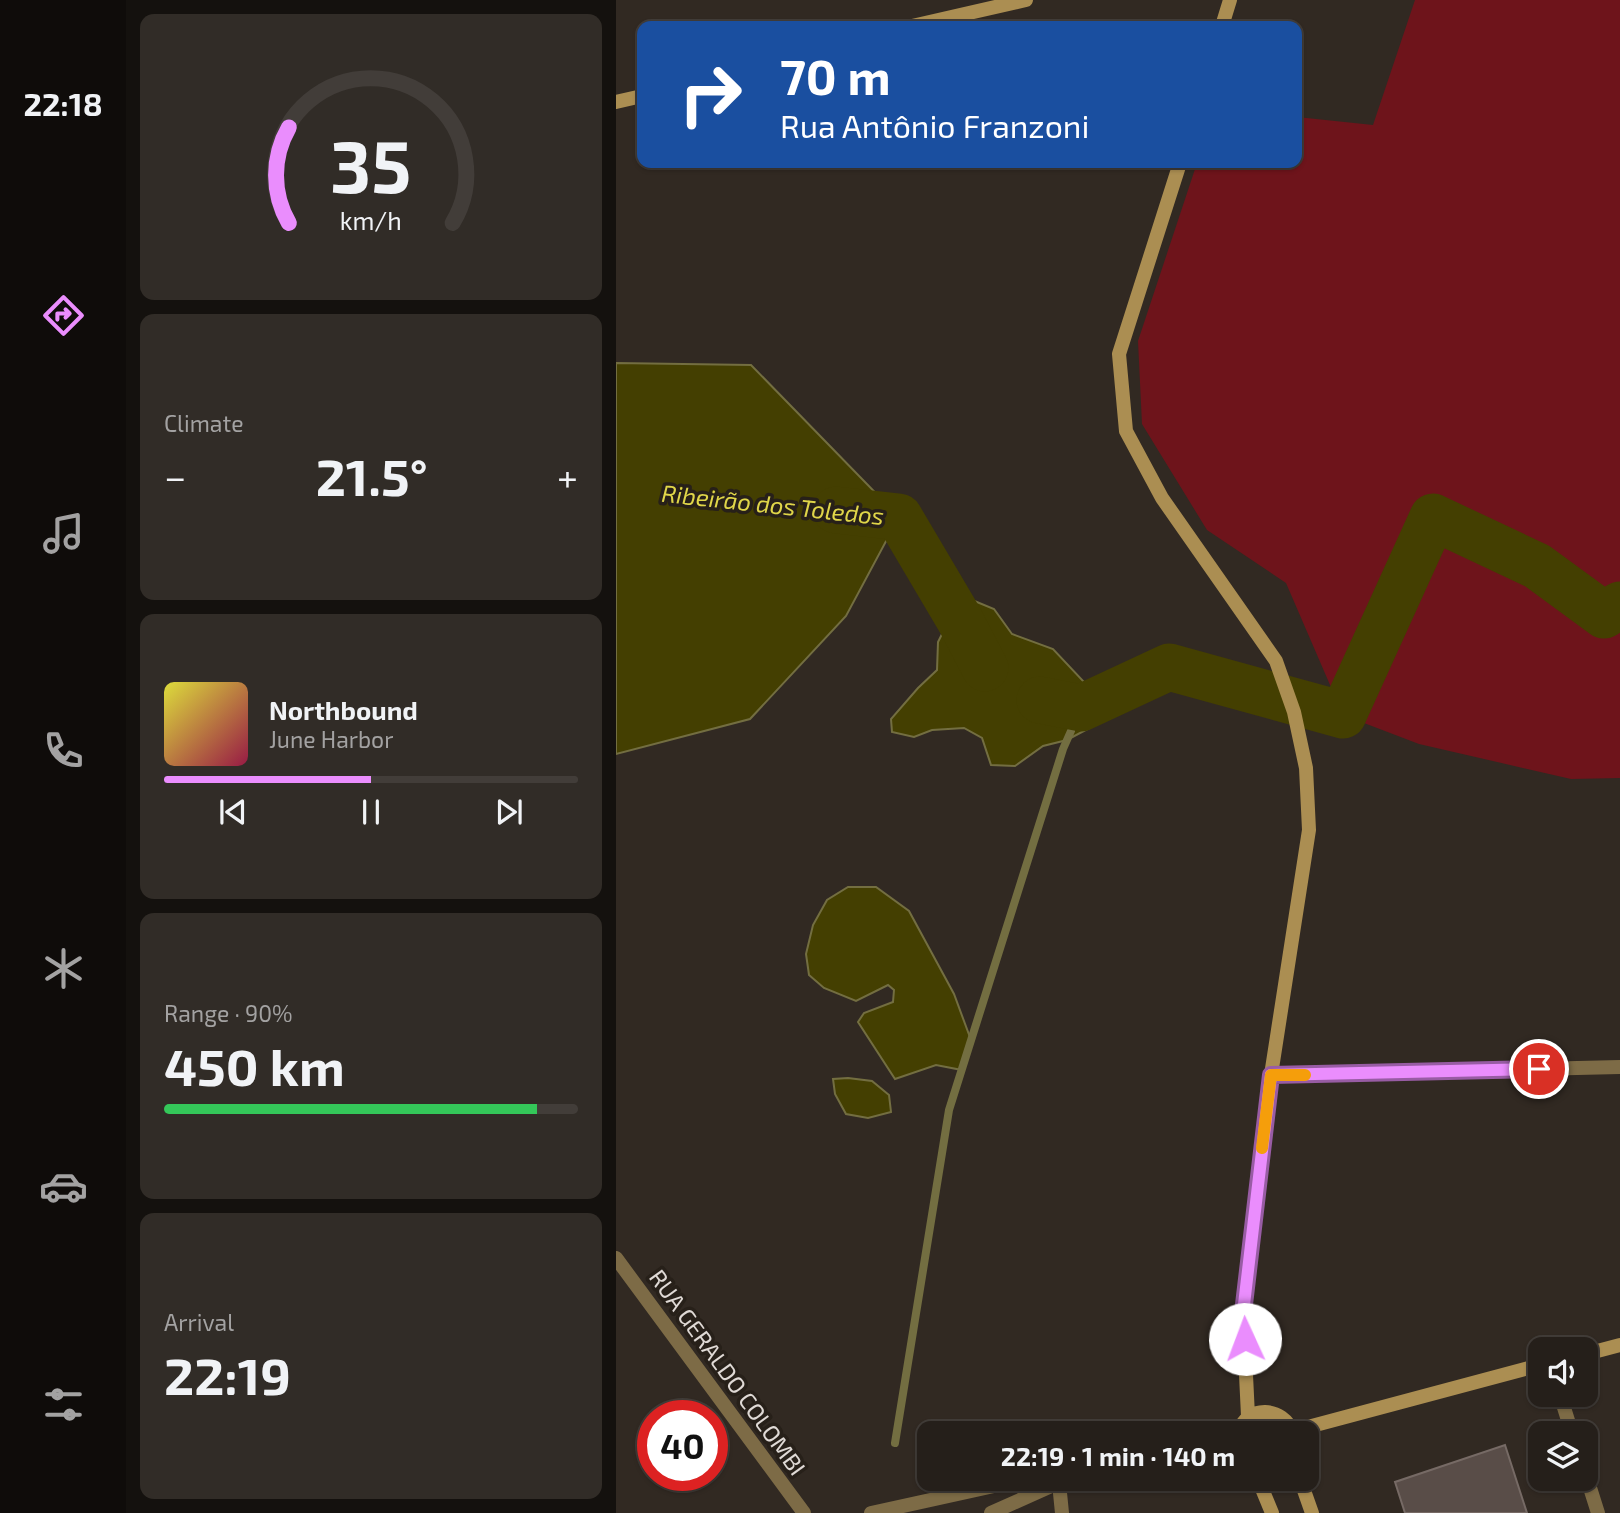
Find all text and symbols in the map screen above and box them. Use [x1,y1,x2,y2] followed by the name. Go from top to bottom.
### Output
[780,46,891,105] text: 70 m
[665,49,756,140] icon: right
[23,84,103,122] text: 22:18
[780,106,1089,144] text: Rua Antônio Franzoni
[330,120,412,208] text: 35
[340,205,402,235] text: km/h
[39,291,88,340] icon: directions
[164,409,244,437] text: Climate
[316,444,428,506] text: 21.5°
[164,453,186,499] text: −
[557,453,578,499] text: +
[660,478,886,530] water label: Ribeirão dos Toledos
[39,509,88,558] icon: music
[269,694,418,725] text: Northbound
[269,725,393,753] text: June Harbor
[39,726,88,775] icon: phone
[214,793,252,831] icon: previous
[352,793,390,831] icon: pause
[490,793,528,831] icon: next
[39,944,88,993] icon: climate
[164,999,293,1027] text: Range · 90%
[164,1034,345,1096] text: 450 km
[1509,1039,1569,1099] pin
[1520,1050,1558,1088] icon: arrive
[39,1162,88,1211] icon: car
[644,1264,812,1480] street label: RUA GERALDO COLOMBI
[1208,1302,1282,1376] position arrow
[164,1308,234,1336] text: Arrival
[1528,1337,1598,1491] map controls
[1528,1337,1598,1407] button: sound
[164,1343,291,1405] text: 22:19
[39,1380,88,1429] icon: filters
[637,1400,728,1491] speed limit sign: 40
[1528,1421,1598,1491] button: layers
[1001,1440,1235,1471] text: 22:19 · 1 min · 140 m

